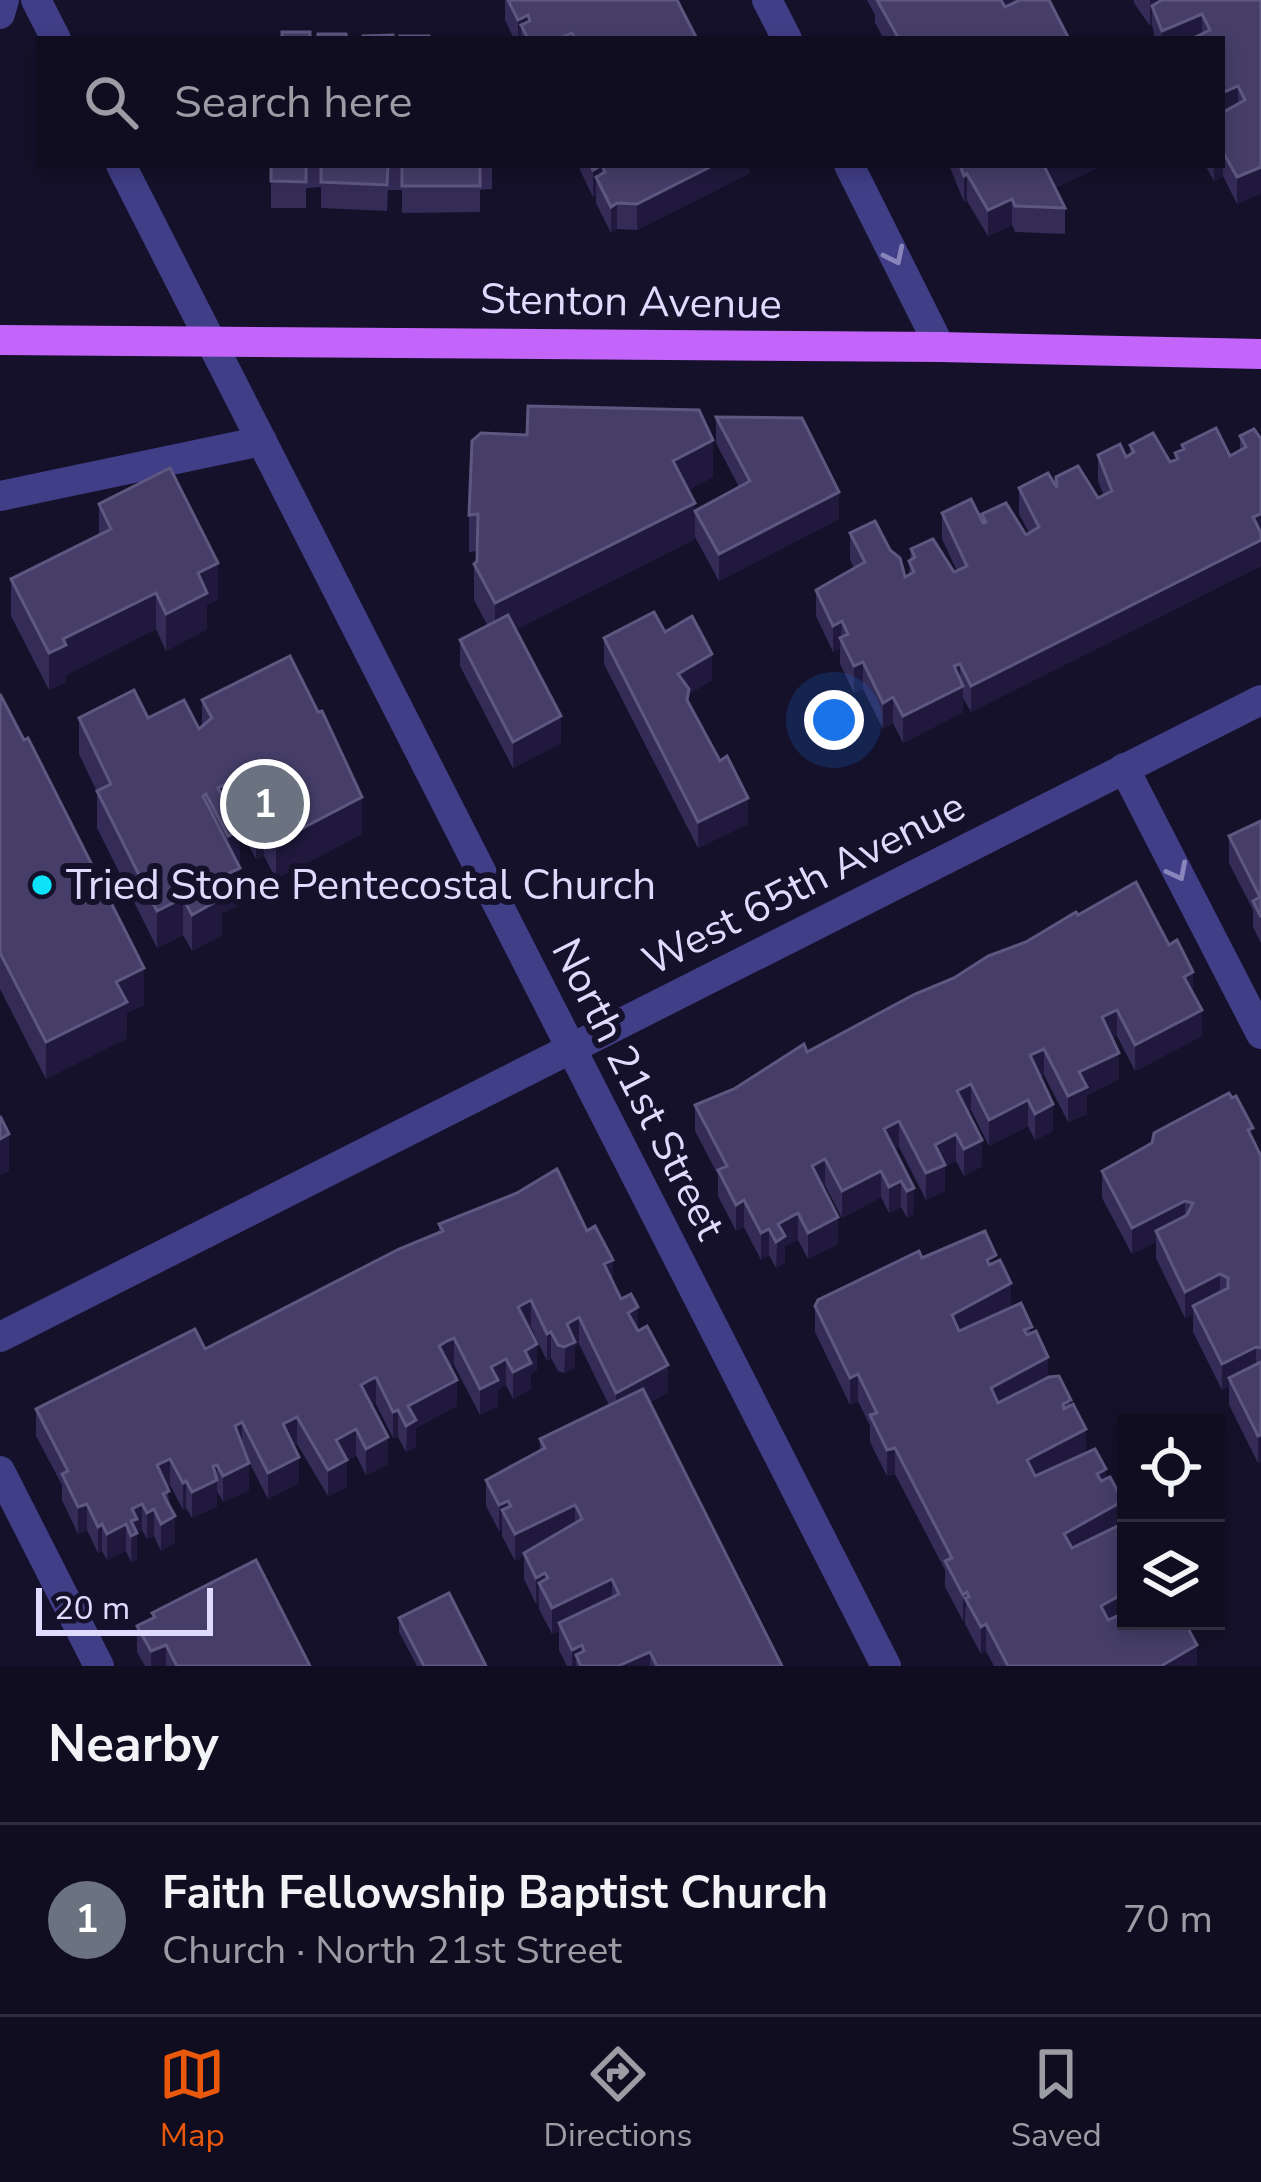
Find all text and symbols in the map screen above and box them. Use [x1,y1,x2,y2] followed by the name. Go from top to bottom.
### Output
[36,36,1225,168] search box
[78,69,144,135] icon: search
[174,72,413,133] text: Search here
[880,244,904,265] one-way arrow
[480,271,782,333] street label: Stenton Avenue
[804,690,864,750] your location
[226,759,304,849] pin: 1
[633,778,975,990] street label: West 65th Avenue
[66,857,656,914] place label: Tried Stone Pentecostal Church
[1163,859,1186,881] one-way arrow
[29,872,55,898] marker: Tried Stone Pentecostal Church
[538,929,739,1249] street label: North 21st Street
[1117,1414,1225,1630] map controls
[1117,1414,1225,1522] button: locate
[1117,1522,1225,1630] button: layers
[36,1582,213,1635] scale bar
[54,1586,130,1631] text: 20 m
[48,1709,219,1779] text: Nearby
[162,1863,828,1924] text: Faith Fellowship Baptist Church
[75,1893,99,1946] text: 1
[1123,1893,1213,1946] text: 70 m
[162,1924,622,1977] text: Church · North 21st Street
[159,2041,225,2158] tab: Map
[544,2041,692,2158] tab: Directions
[1011,2041,1102,2158] tab: Saved

